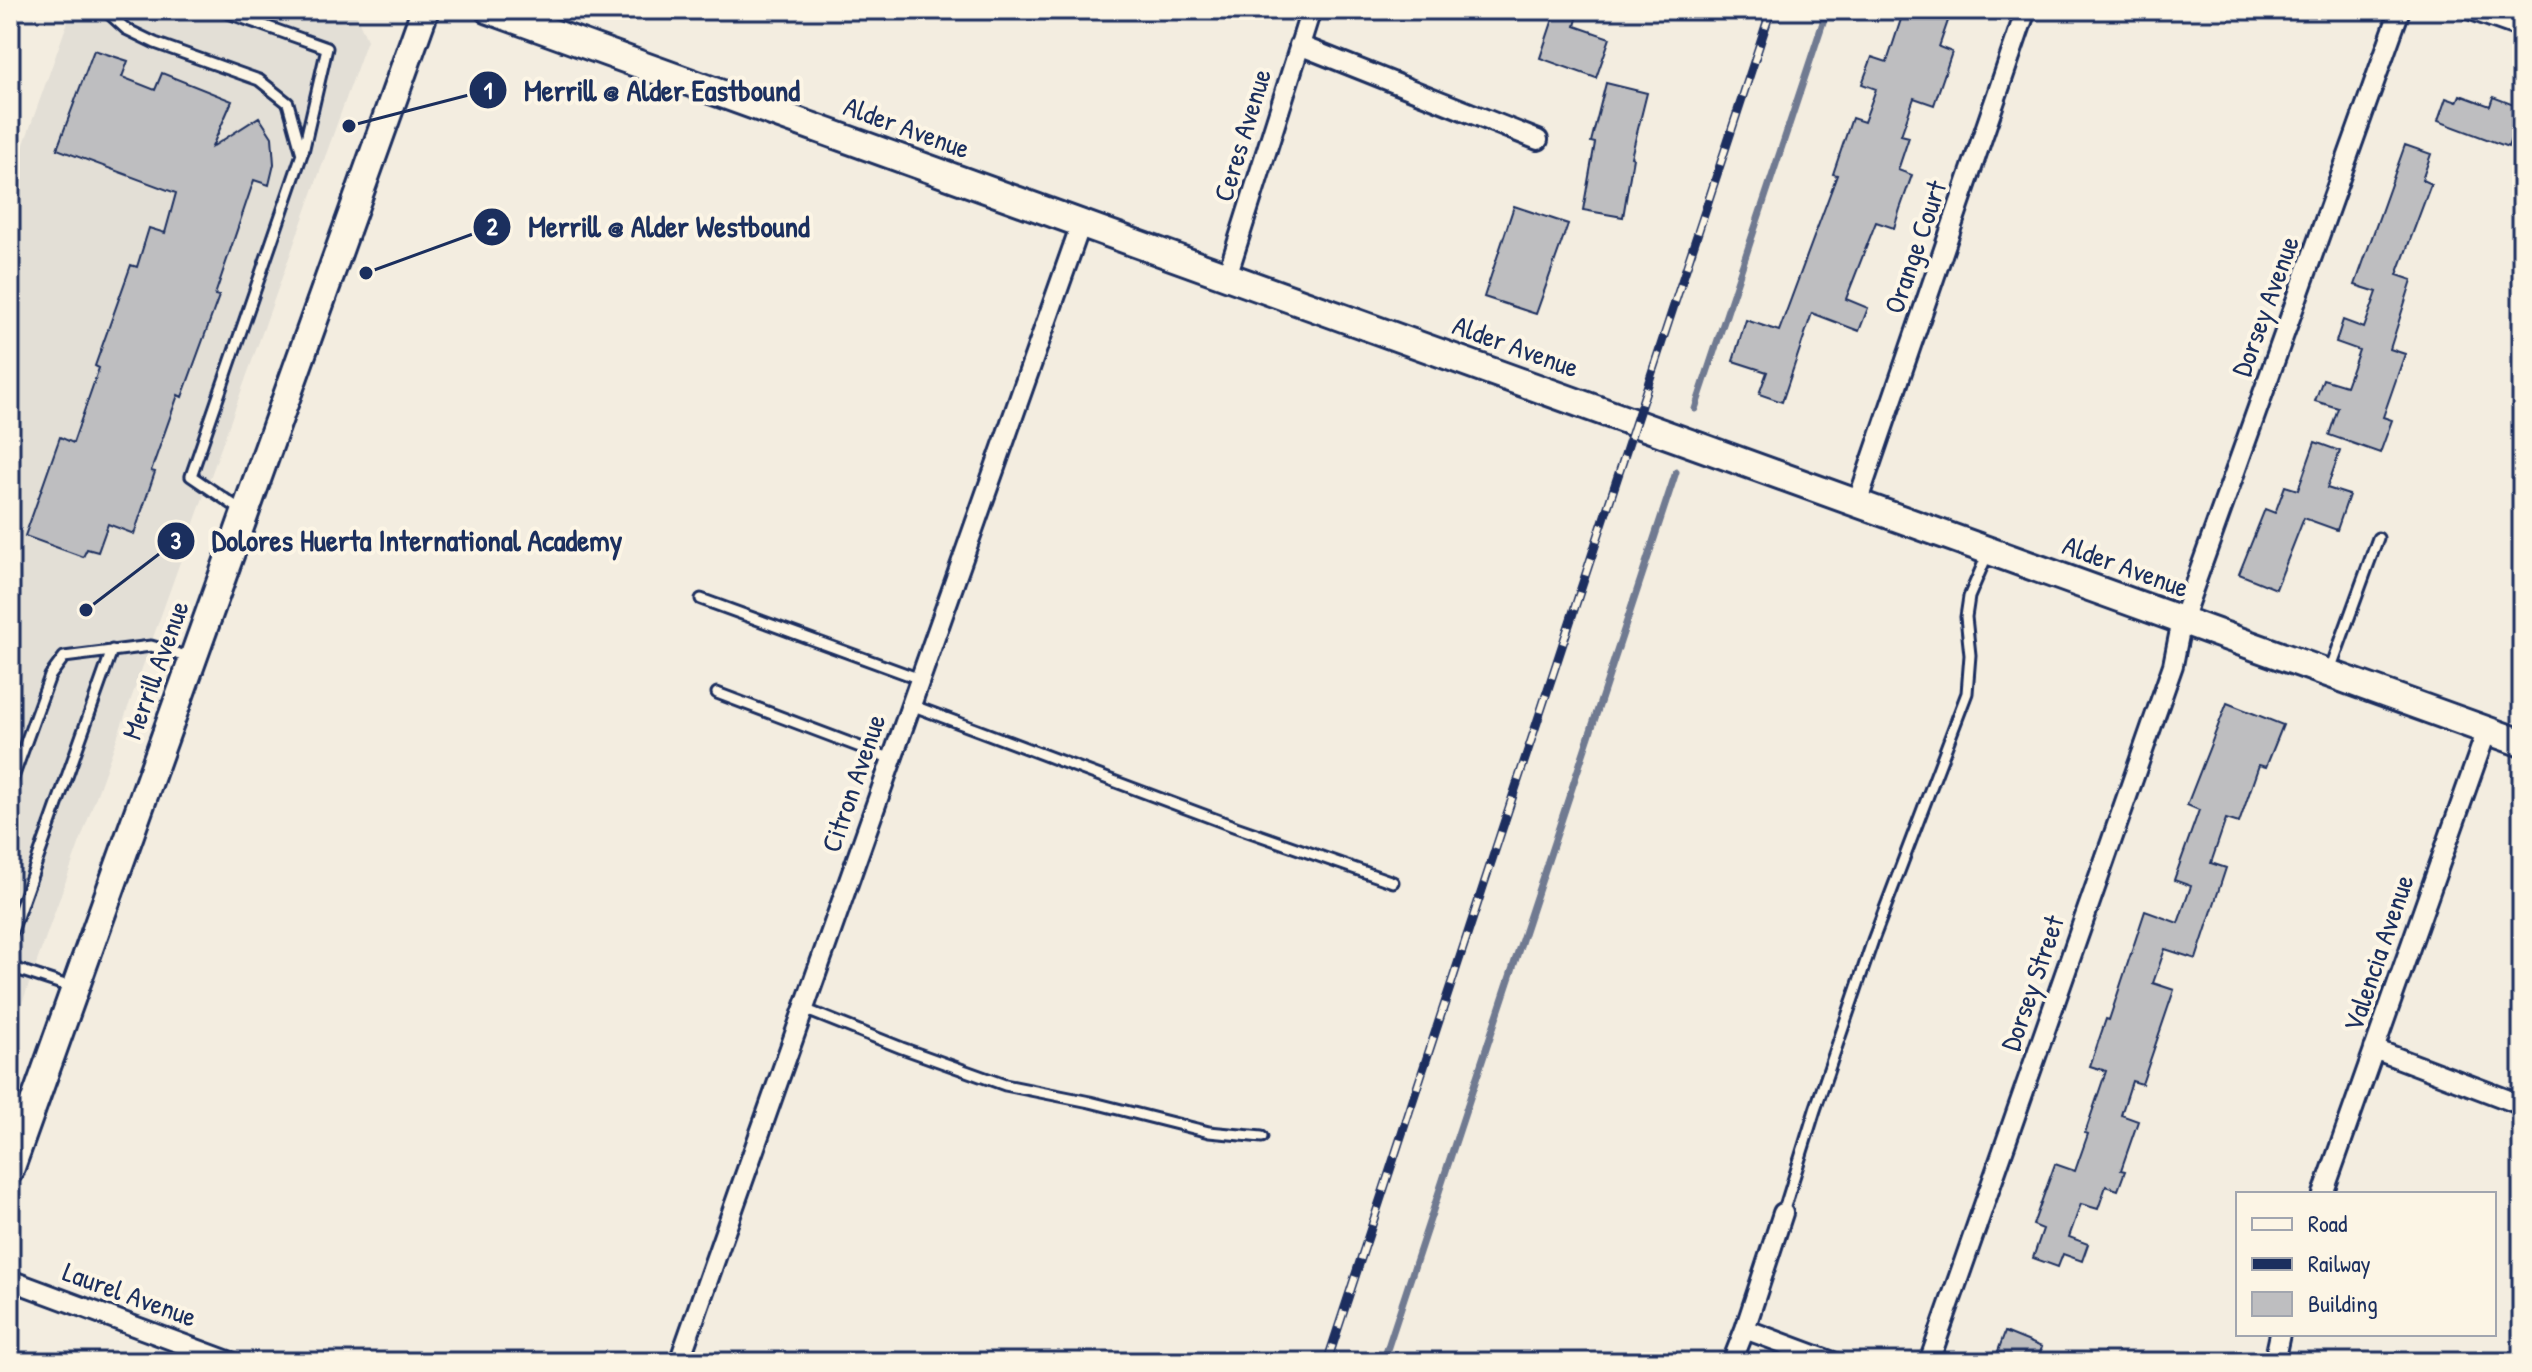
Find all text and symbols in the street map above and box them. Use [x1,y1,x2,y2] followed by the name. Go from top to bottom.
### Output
[468,63,816,117] callout: Merrill @ Alder Eastbound
[1204,64,1280,206] street label: Ceres Avenue
[524,70,800,110] text: Merrill @ Alder Eastbound
[484,74,493,106] text: 1
[839,87,975,167] street label: Alder Avenue
[1875,175,1956,319] street label: Orange Court
[472,200,825,254] callout: Merrill @ Alder Westbound
[528,206,810,246] text: Merrill @ Alder Westbound
[486,210,498,242] text: 2
[2222,231,2308,381] street label: Dorsey Avenue
[1448,306,1584,386] street label: Alder Avenue
[156,514,639,568] callout: Dolores Huerta International Academy
[212,520,623,561] text: Dolores Huerta International Academy
[171,524,182,556] text: 3
[2058,526,2194,606] street label: Alder Avenue
[112,595,198,745] street label: Merrill Avenue
[812,709,894,857] street label: Citron Avenue
[2333,870,2423,1036] street label: Valencia Avenue
[1991,910,2073,1056] street label: Dorsey Street
[2236,1192,2496,1336] legend
[2308,1207,2347,1239] text: Road
[2308,1247,2371,1279] text: Railway
[58,1252,202,1336] street label: Laurel Avenue
[2308,1287,2378,1319] text: Building

